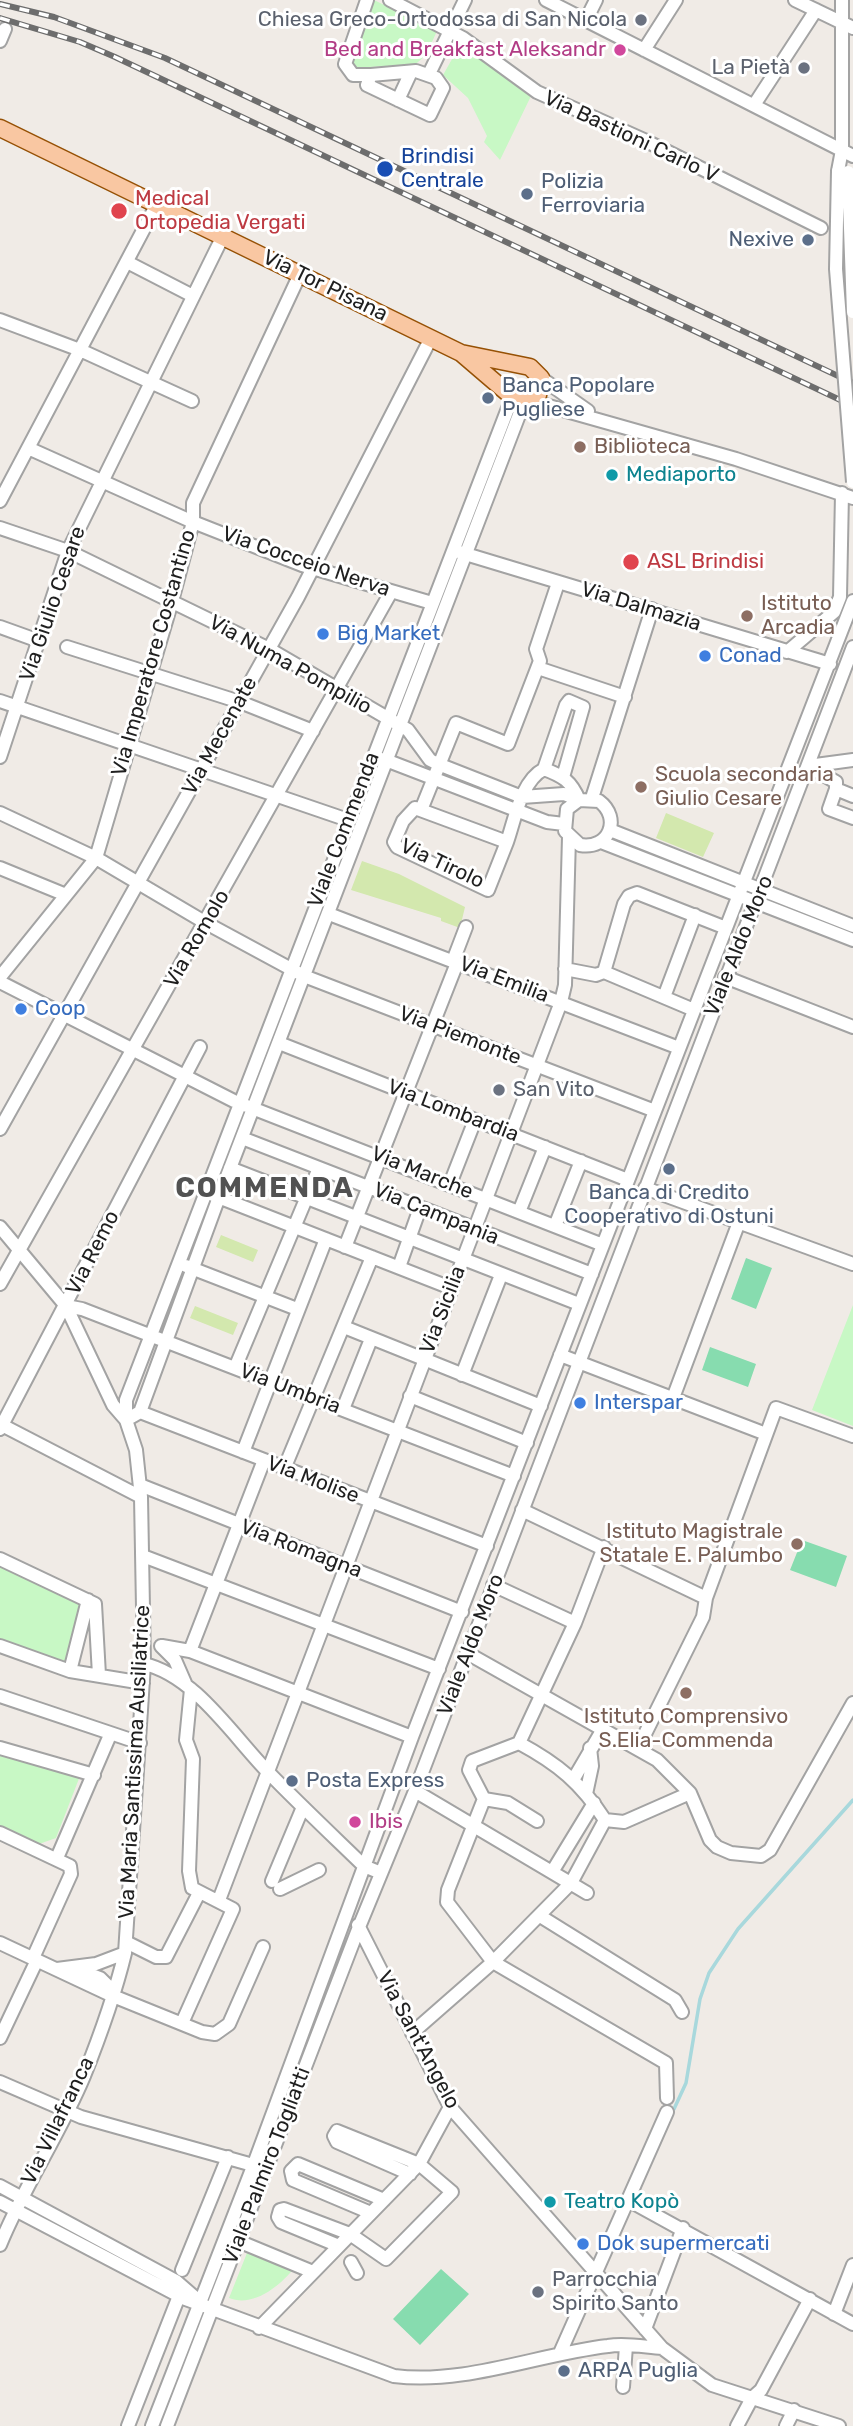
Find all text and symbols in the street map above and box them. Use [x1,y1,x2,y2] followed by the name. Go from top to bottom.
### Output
[258,7,627,33] place label: Chiesa Greco-Ortodossa di San Nicola
[633,12,649,28] marker: Chiesa Greco-Ortodossa di San Nicola
[324,37,606,63] place label: Bed and Breakfast Aleksandr
[612,42,628,58] marker: Bed and Breakfast Aleksandr
[711,55,790,81] place label: La Pietà
[796,60,812,76] marker: La Pietà
[540,85,722,189] street label: Via Bastioni Carlo V
[401,144,484,194] place label: Brindisi Centrale
[375,159,395,179] marker: Brindisi Centrale
[541,169,645,219] place label: Polizia Ferroviaria
[135,186,306,236] place label: Medical Ortopedia Vergati
[519,186,535,202] marker: Polizia Ferroviaria
[109,201,129,221] marker: Medical Ortopedia Vergati
[728,227,794,253] place label: Nexive
[800,232,816,248] marker: Nexive
[258,245,392,327] street label: Via Tor Pisana
[502,373,655,423] place label: Banca Popolare Pugliese
[480,390,496,406] marker: Banca Popolare Pugliese
[594,434,691,460] place label: Biblioteca
[572,439,588,455] marker: Biblioteca
[626,462,736,488] place label: Mediaporto
[604,467,620,483] marker: Mediaporto
[219,521,393,603] street label: Via Cocceio Nerva
[15,523,91,685] street label: Via Giulio Cesare
[107,527,201,779] street label: Via Imperatore Costantino
[647,549,764,575] place label: ASL Brindisi
[621,552,641,572] marker: ASL Brindisi
[578,577,704,637] street label: Via Dalmazia
[761,591,835,641] place label: Istituto Arcadia
[739,608,755,624] marker: Istituto Arcadia
[204,610,376,720] street label: Via Numa Pompilio
[337,621,440,647] place label: Big Market
[315,626,331,642] marker: Big Market
[719,643,782,669] place label: Conad
[697,648,713,664] marker: Conad
[177,672,263,800] street label: Via Mecenate
[303,749,385,911] street label: Viale Commenda
[655,762,834,812] place label: Scuola secondaria Giulio Cesare
[633,779,649,795] marker: Scuola secondaria Giulio Cesare
[396,834,488,894] street label: Via Tirolo
[699,872,779,1020] street label: Viale Aldo Moro
[159,885,235,993] street label: Via Romolo
[456,951,552,1009] street label: Via Emilia
[35,996,86,1022] place label: Coop
[13,1001,29,1017] marker: Coop
[395,1001,525,1071] street label: Via Piemonte
[384,1074,522,1148] street label: Via Lombardia
[513,1077,595,1103] place label: San Vito
[491,1082,507,1098] marker: San Vito
[367,1141,477,1205] street label: Via Marche
[661,1161,677,1177] marker: Banca di Credito Cooperativo di Ostuni
[176,1172,354,1206] district label: COMMENDA
[370,1177,502,1251] street label: Via Campania
[564,1180,774,1230] place label: Banca di Credito Cooperativo di Ostuni
[61,1206,125,1300] street label: Via Remo
[415,1262,471,1358] street label: Via Sicilia
[236,1358,344,1420] street label: Via Umbria
[594,1390,683,1416] place label: Interspar
[572,1395,588,1411] marker: Interspar
[263,1451,363,1509] street label: Via Molise
[237,1514,365,1584] street label: Via Romagna
[599,1519,783,1569] place label: Istituto Magistrale Statale E. Palumbo
[789,1536,805,1552] marker: Istituto Magistrale Statale E. Palumbo
[432,1571,510,1719] street label: Viale Aldo Moro
[114,1604,156,1920] street label: Via Maria Santissima Ausiliatrice
[678,1685,694,1701] marker: Istituto Comprensivo S.Elia-Commenda
[584,1704,788,1754] place label: Istituto Comprensivo S.Elia-Commenda
[306,1768,445,1794] place label: Posta Express
[284,1773,300,1789] marker: Posta Express
[369,1809,403,1835] place label: Ibis
[347,1814,363,1830] marker: Ibis
[371,1967,465,2113] street label: Via Sant'Angelo
[16,2053,100,2189] street label: Via Villafranca
[218,2064,316,2268] street label: Viale Palmiro Togliatti
[564,2189,679,2215] place label: Teatro Kopò
[542,2194,558,2210] marker: Teatro Kopò
[597,2231,770,2257] place label: Dok supermercati
[575,2236,591,2252] marker: Dok supermercati
[552,2267,679,2317] place label: Parrocchia Spirito Santo
[530,2284,546,2300] marker: Parrocchia Spirito Santo
[578,2358,698,2384] place label: ARPA Puglia
[556,2363,572,2379] marker: ARPA Puglia

